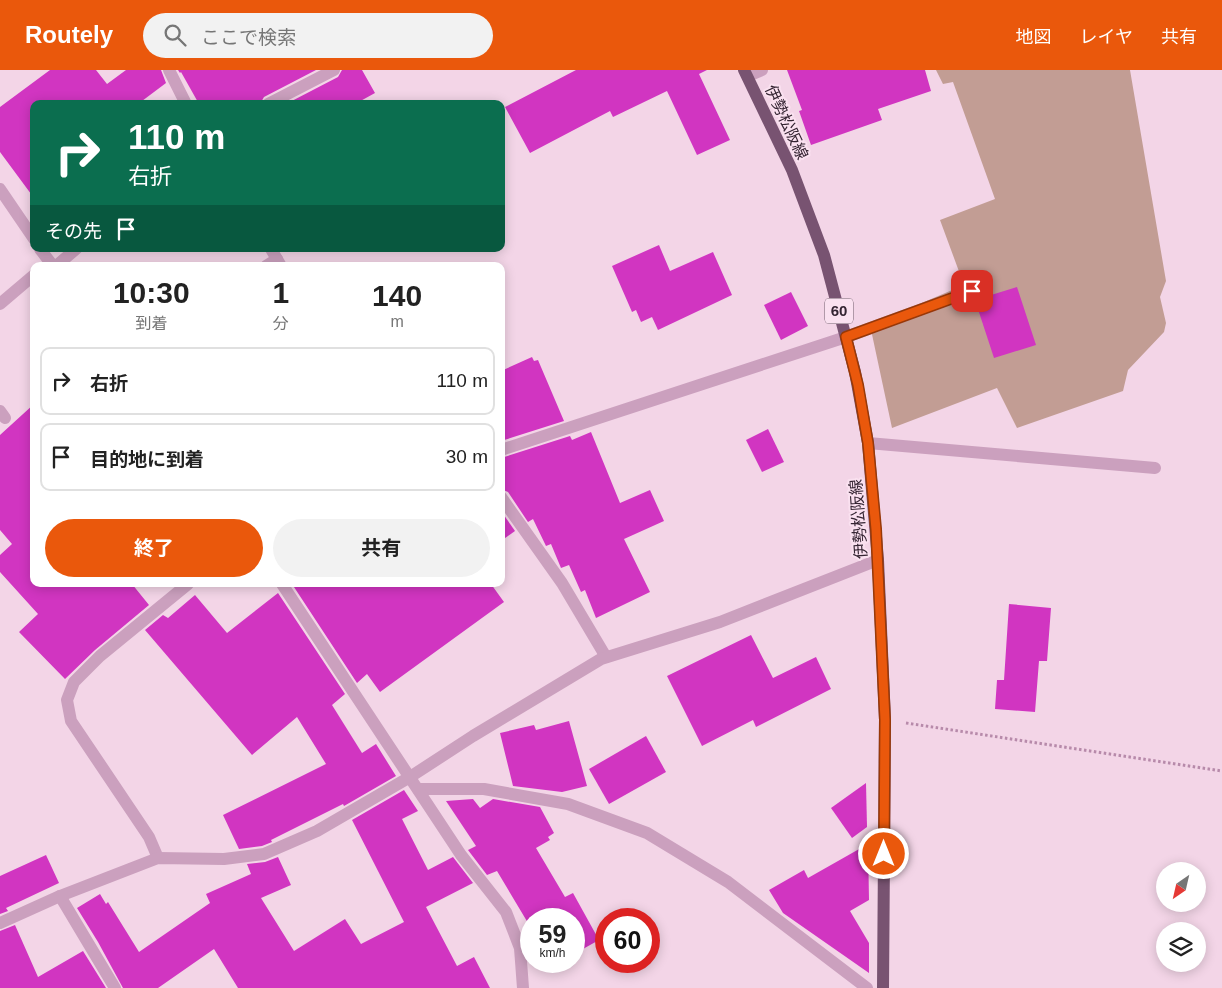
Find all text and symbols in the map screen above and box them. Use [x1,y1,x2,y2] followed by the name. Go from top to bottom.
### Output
[143,13,493,58] search box
[25,21,113,48] text: Routely
[161,21,189,49] icon: search
[201,27,296,48] text: ここで検索
[1016,27,1052,47] text: 地図
[1080,27,1133,47] text: レイヤ
[1161,27,1197,47] text: 共有
[762,82,811,162] street label: 伊勢松阪線
[128,117,225,156] text: 110 m
[45,120,110,185] icon: right
[128,164,172,189] text: 右折
[112,215,140,243] icon: arrive
[45,221,102,242] text: その先
[951,270,993,312] pin
[113,276,190,309] text: 10:30
[272,276,289,309] text: 1
[958,277,986,305] icon: arrive
[372,279,422,312] text: 140
[825,298,853,324] road number: 60
[390,313,404,330] text: m
[135,315,167,332] text: 到着
[273,315,289,332] text: 分
[47,367,75,395] icon: right
[437,370,488,391] text: 110 m
[90,373,128,394] text: 右折
[47,443,75,471] icon: arrive
[446,446,488,467] text: 30 m
[90,449,204,470] text: 目的地に到着
[847,478,870,559] street label: 伊勢松阪線
[45,519,263,577] button: 終了
[273,519,490,577] button: 共有
[857,827,909,879] position arrow
[1156,862,1206,912] north arrow
[1156,862,1206,972] map controls
[595,908,660,973] speed limit sign: 60
[539,920,566,948] text: 59
[1156,922,1206,972] button: layers
[539,946,566,960] text: km/h

